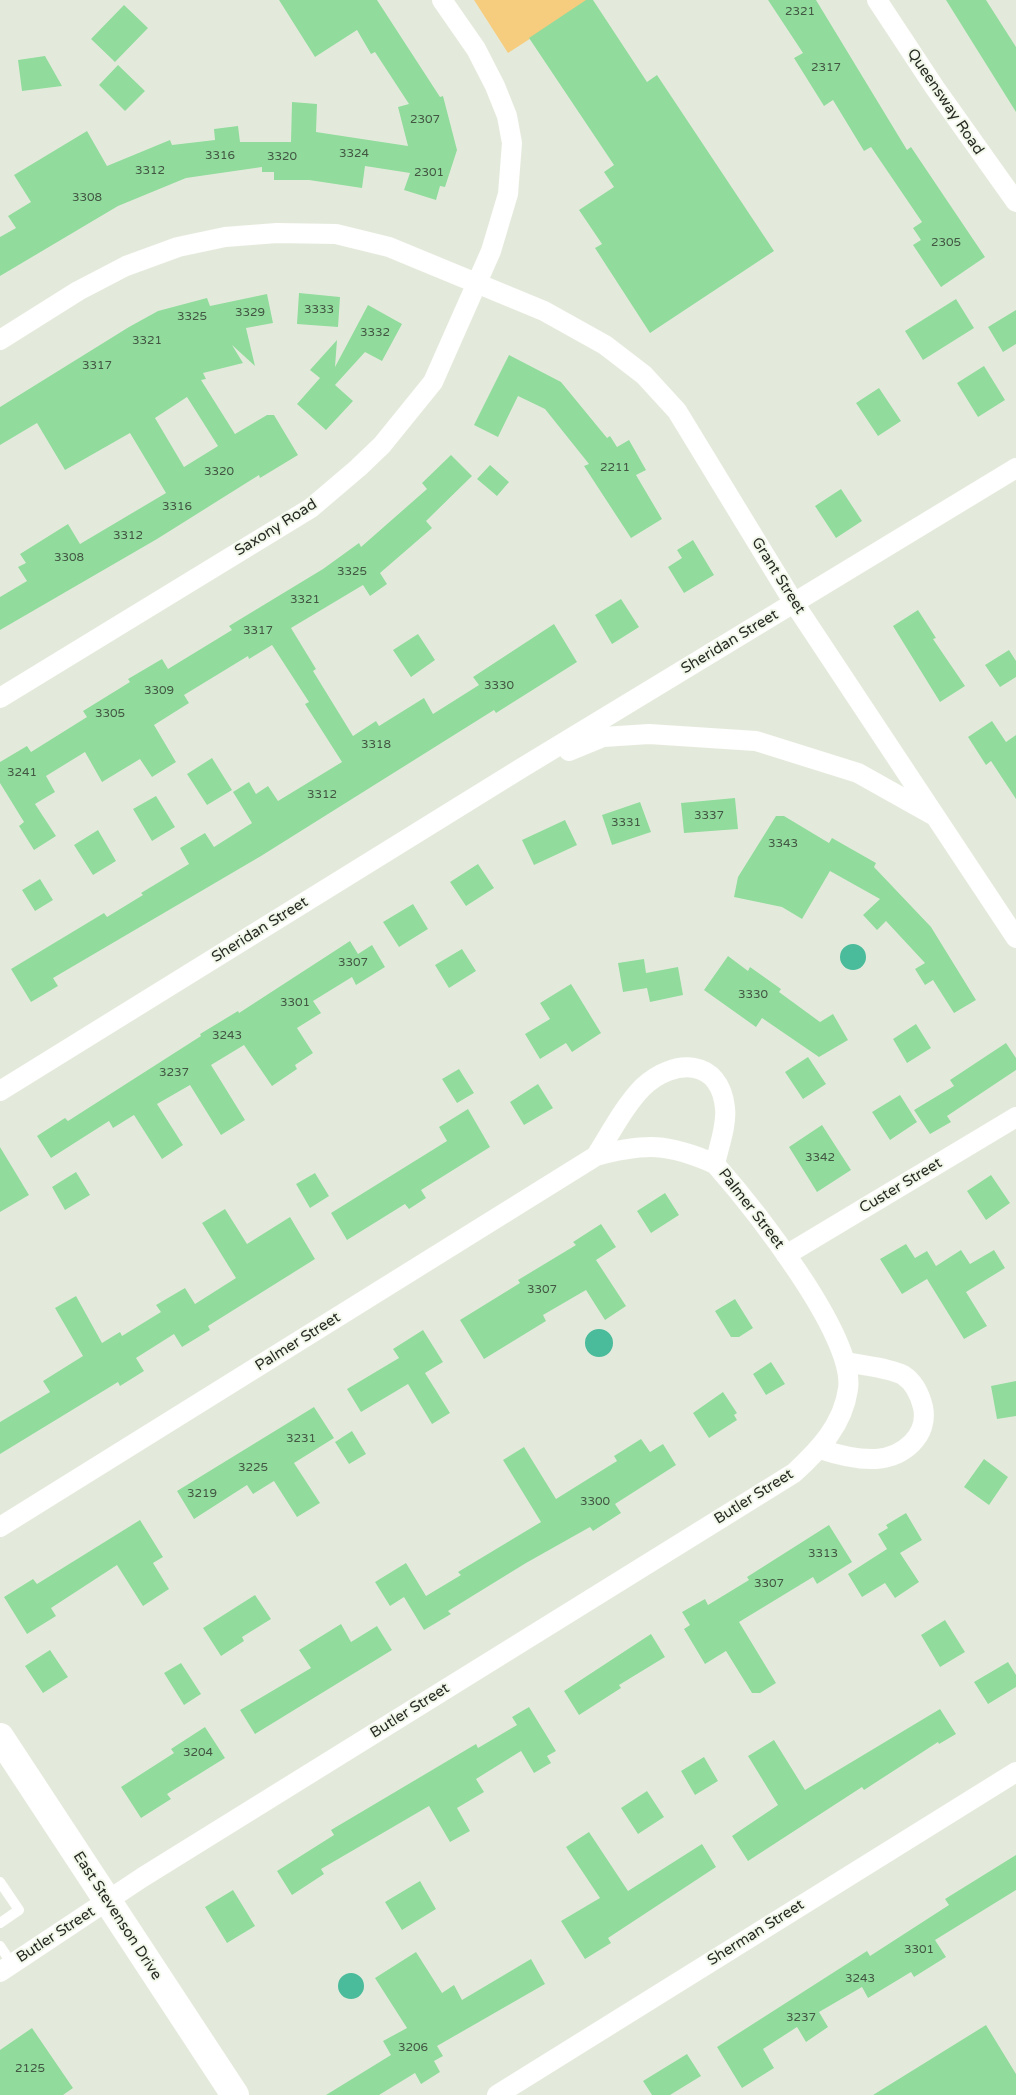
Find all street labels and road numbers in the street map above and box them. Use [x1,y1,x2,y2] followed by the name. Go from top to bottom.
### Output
[903,45,987,159] street label: Queensway Road
[232,496,320,560] street label: Saxony Road
[747,534,809,618] street label: Grant Street
[678,606,782,678] street label: Sheridan Street
[209,893,311,967] street label: Sheridan Street
[856,1154,946,1218] street label: Custer Street
[714,1165,788,1253] street label: Palmer Street
[252,1309,344,1375] street label: Palmer Street
[711,1466,797,1528] street label: Butler Street
[367,1680,453,1742] street label: Butler Street
[69,1848,165,1984] street label: East Stevenson Drive
[704,1896,808,1970] street label: Sherman Street
[13,1903,99,1967] street label: Butler Street

